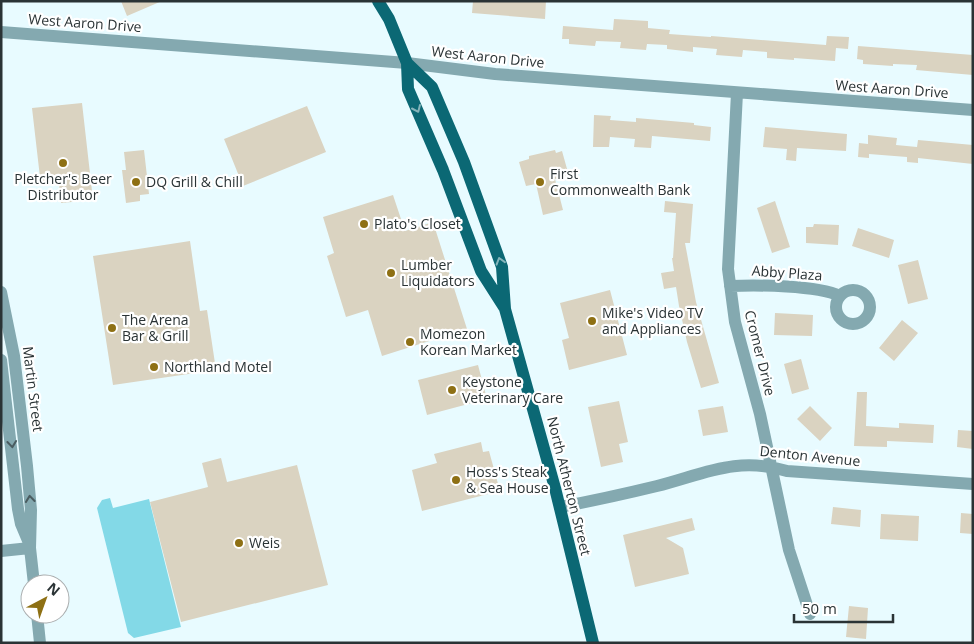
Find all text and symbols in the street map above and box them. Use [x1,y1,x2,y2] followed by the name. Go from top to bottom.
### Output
[28,9,142,36] street label: West Aaron Drive
[431,41,546,72] street label: West Aaron Drive
[835,75,949,102] street label: West Aaron Drive
[410,104,421,113] one-way arrow
[57,157,69,169] marker: Pletcher's Beer Distributor
[550,164,691,199] place label: First Commonwealth Bank
[14,169,112,204] place label: Pletcher's Beer Distributor
[146,172,243,191] place label: DQ Grill & Chill
[130,176,142,188] marker: DQ Grill & Chill
[534,176,546,188] marker: First Commonwealth Bank
[374,214,461,233] place label: Plato's Closet
[358,218,370,230] marker: Plato's Closet
[401,255,475,290] place label: Lumber Liquidators
[495,257,505,266] one-way arrow
[751,261,823,284] street label: Abby Plaza
[385,267,397,279] marker: Lumber Liquidators
[602,303,704,338] place label: Mike's Video TV and Appliances
[741,308,780,398] street label: Cromer Drive
[122,310,189,345] place label: The Arena Bar & Grill
[586,315,598,327] marker: Mike's Video TV and Appliances
[106,322,118,334] marker: The Arena Bar & Grill
[420,324,517,359] place label: Momezon Korean Market
[404,336,416,348] marker: Momezon Korean Market
[19,345,48,433] street label: Martin Street
[164,357,272,376] place label: Northland Motel
[148,361,160,373] marker: Northland Motel
[462,372,563,407] place label: Keystone Veterinary Care
[446,384,458,396] marker: Keystone Veterinary Care
[543,414,596,557] street label: North Atherton Street
[6,440,17,448] one-way arrow
[759,441,861,470] street label: Denton Avenue
[466,462,549,497] place label: Hoss's Steak & Sea House
[450,474,462,486] marker: Hoss's Steak & Sea House
[25,495,36,503] one-way arrow
[249,533,280,552] place label: Weis
[233,537,245,549] marker: Weis
[20,574,70,624] north arrow
[43,578,64,600] text: N
[794,592,893,624] scale bar
[802,598,837,618] text: 50 m

